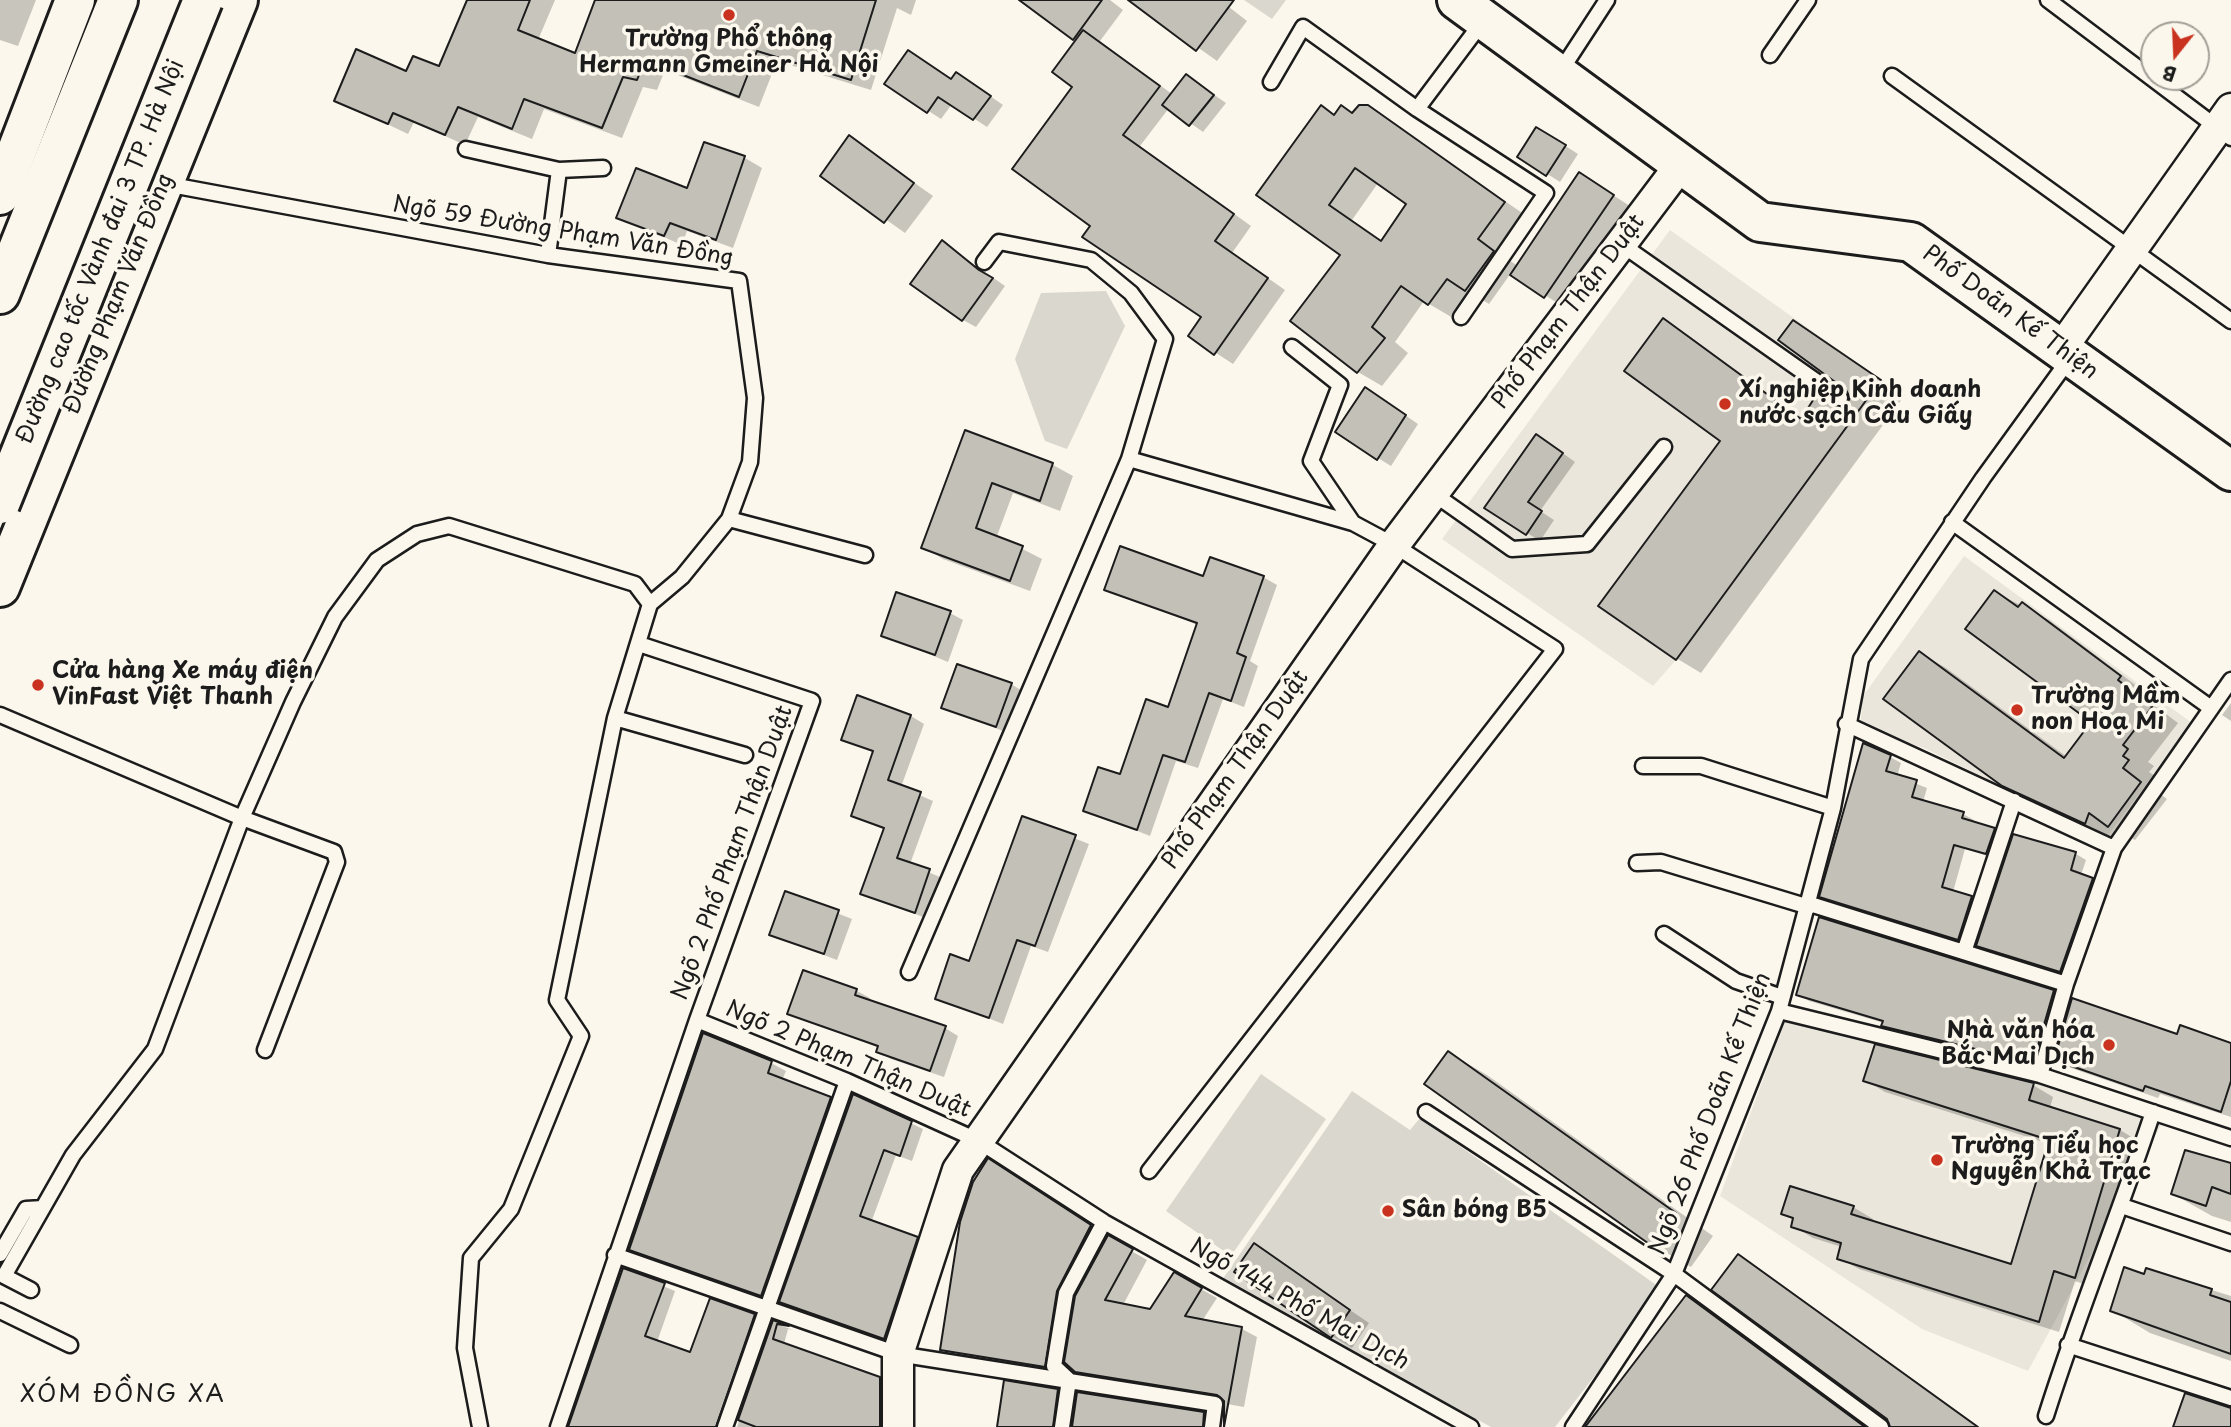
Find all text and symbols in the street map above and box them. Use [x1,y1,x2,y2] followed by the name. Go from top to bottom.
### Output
[721,7,737,23] marker: Trường Phổ thông Hermann Gmeiner Hà Nội
[2140,21,2210,91] north arrow
[579,26,879,80] place label: Trường Phổ thông Hermann Gmeiner Hà Nội
[11,56,191,448] street label: Đường cao tốc Vành đai 3 TP. Hà Nội
[2159,59,2180,89] text: B
[58,170,180,418] street label: Đường Phạm Văn Đồng
[391,191,735,273] street label: Ngõ 59 Đường Phạm Văn Đồng
[1487,209,1651,415] street label: Phố Phạm Thận Duật
[1917,240,2103,386] street label: Phố Doãn Kế Thiện
[1739,377,1981,431] place label: Xí nghiệp Kinh doanh nước sạch Cầu Giấy
[1717,396,1733,412] marker: Xí nghiệp Kinh doanh nước sạch Cầu Giấy
[52,658,313,712] place label: Cửa hàng Xe máy điện VinFast Việt Thanh
[1157,665,1315,875] street label: Phố Phạm Thận Duật
[30,677,46,693] marker: Cửa hàng Xe máy điện VinFast Việt Thanh
[2031,683,2180,737] place label: Trường Mầm non Hoạ Mi
[667,702,799,1004] street label: Ngõ 2 Phố Phạm Thận Duật
[2009,702,2025,718] marker: Trường Mầm non Hoạ Mi
[1644,969,1778,1259] street label: Ngõ 26 Phố Doãn Kế Thiện
[721,996,975,1124] street label: Ngõ 2 Phạm Thận Duật
[1941,1018,2095,1072] place label: Nhà văn hóa Bắc Mai Dịch
[2101,1037,2117,1053] marker: Nhà văn hóa Bắc Mai Dịch
[1951,1133,2151,1187] place label: Trường Tiểu học Nguyễn Khả Trạc
[1929,1152,1945,1168] marker: Trường Tiểu học Nguyễn Khả Trạc
[1402,1197,1547,1225] place label: Sân bóng B5
[1380,1203,1396,1219] marker: Sân bóng B5
[1184,1233,1414,1377] street label: Ngõ 144 Phố Mai Dịch
[21,1381,225,1409] district label: XÓM ĐỒNG XA

